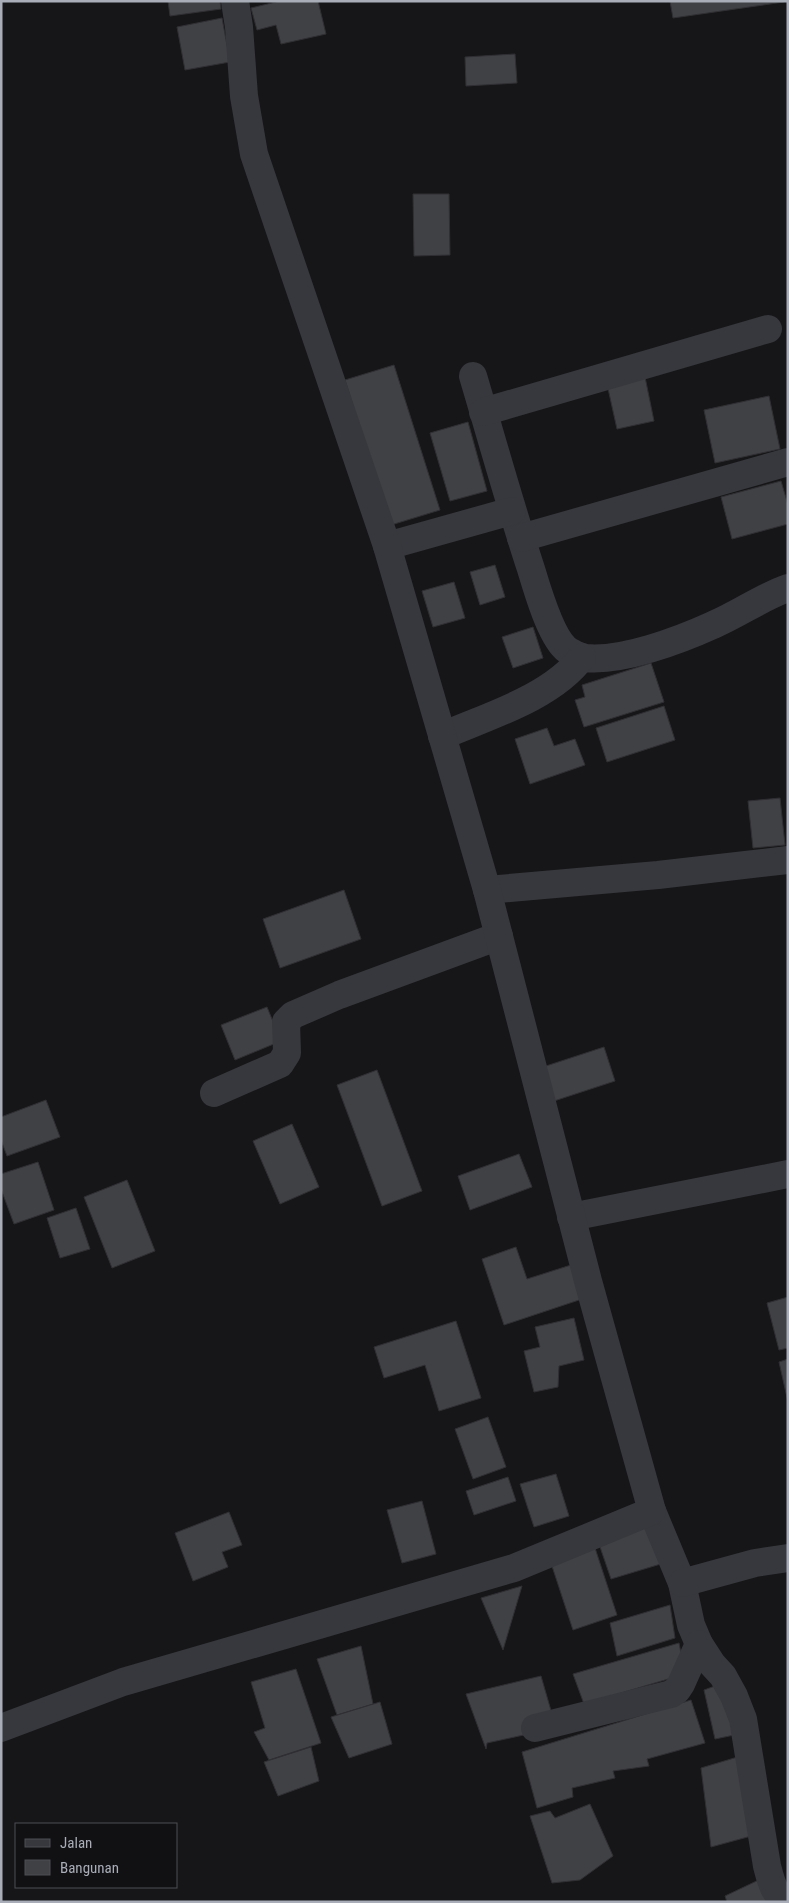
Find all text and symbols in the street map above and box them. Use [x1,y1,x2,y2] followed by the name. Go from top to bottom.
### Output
[15,1823,178,1888] legend
[60,1834,92,1852] text: Jalan
[60,1859,119,1877] text: Bangunan

